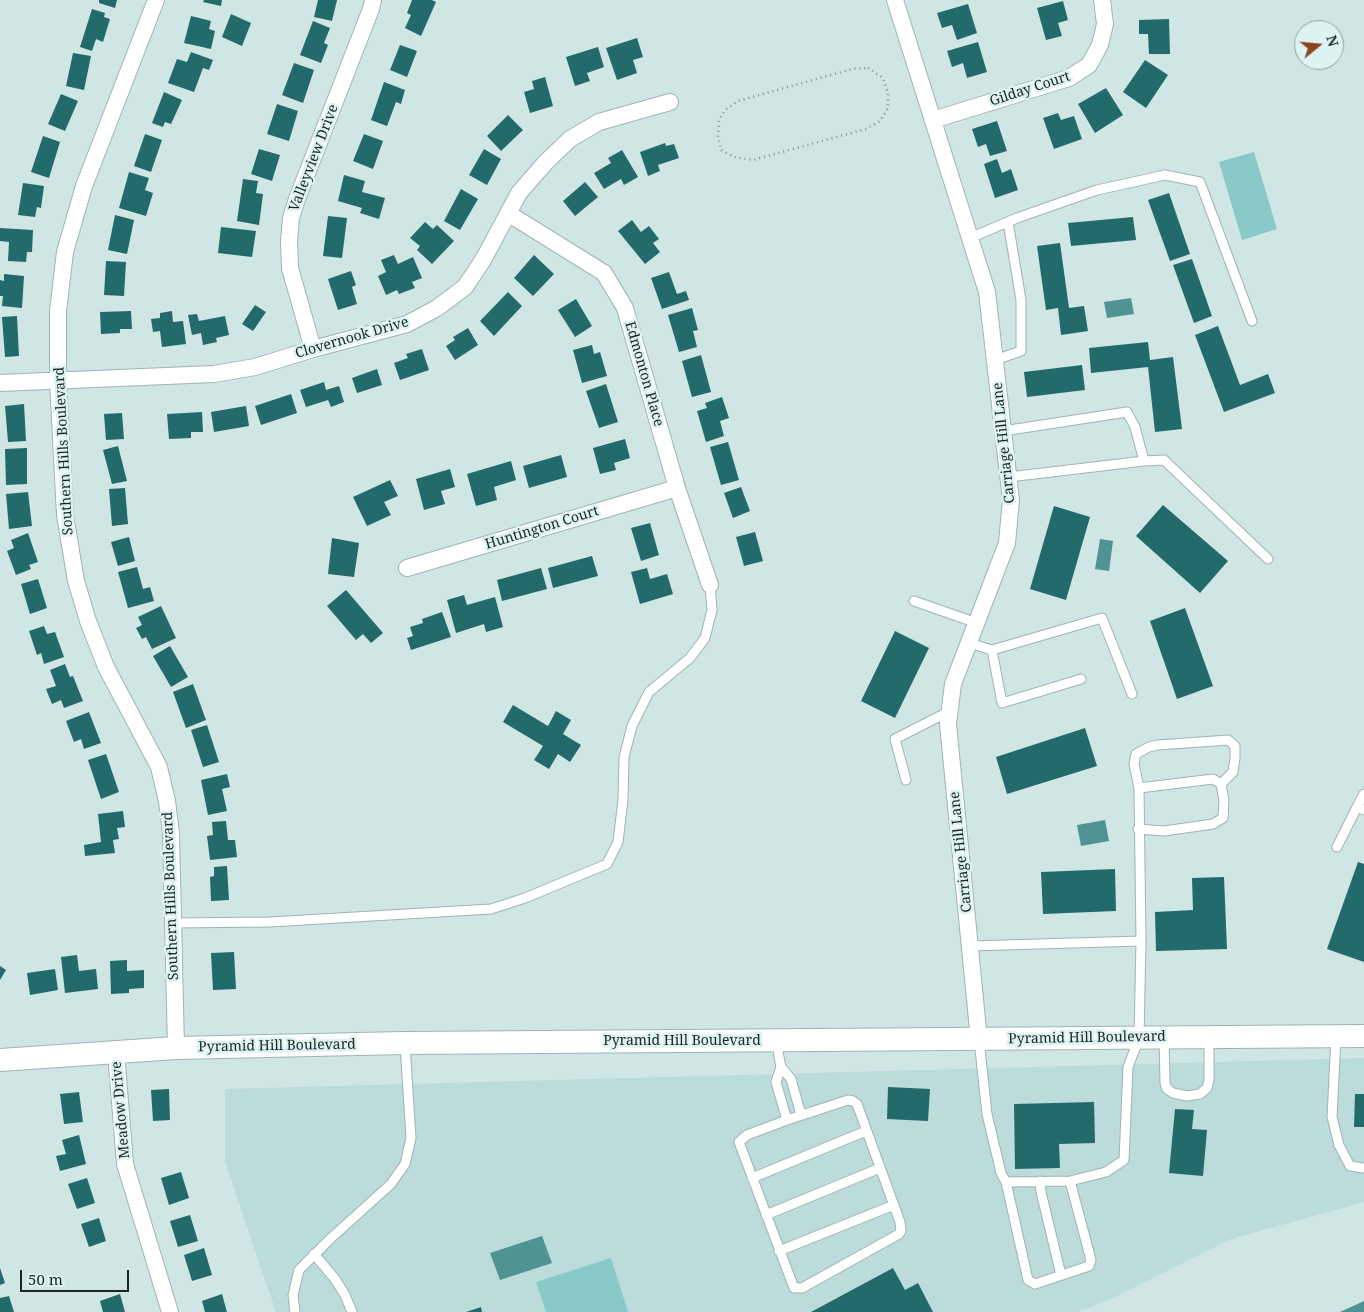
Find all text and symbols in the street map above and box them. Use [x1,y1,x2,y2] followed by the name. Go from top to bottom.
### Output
[1294,20,1344,70] north arrow
[1322,33,1344,49] text: N
[988,68,1072,110] street label: Gilday Court
[286,102,342,214] street label: Valleyview Drive
[293,314,411,362] street label: Clovernook Drive
[621,320,667,428] street label: Edmonton Place
[51,366,77,536] street label: Southern Hills Boulevard
[989,382,1019,504] street label: Carriage Hill Lane
[483,503,601,553] street label: Huntington Court
[946,791,976,913] street label: Carriage Hill Lane
[160,812,182,980] street label: Southern Hills Boulevard
[1008,1028,1166,1048] street label: Pyramid Hill Boulevard
[603,1033,761,1049] street label: Pyramid Hill Boulevard
[198,1036,356,1056] street label: Pyramid Hill Boulevard
[108,1061,134,1159] street label: Meadow Drive
[22,1260,131,1292] scale bar
[28,1269,63,1289] text: 50 m

